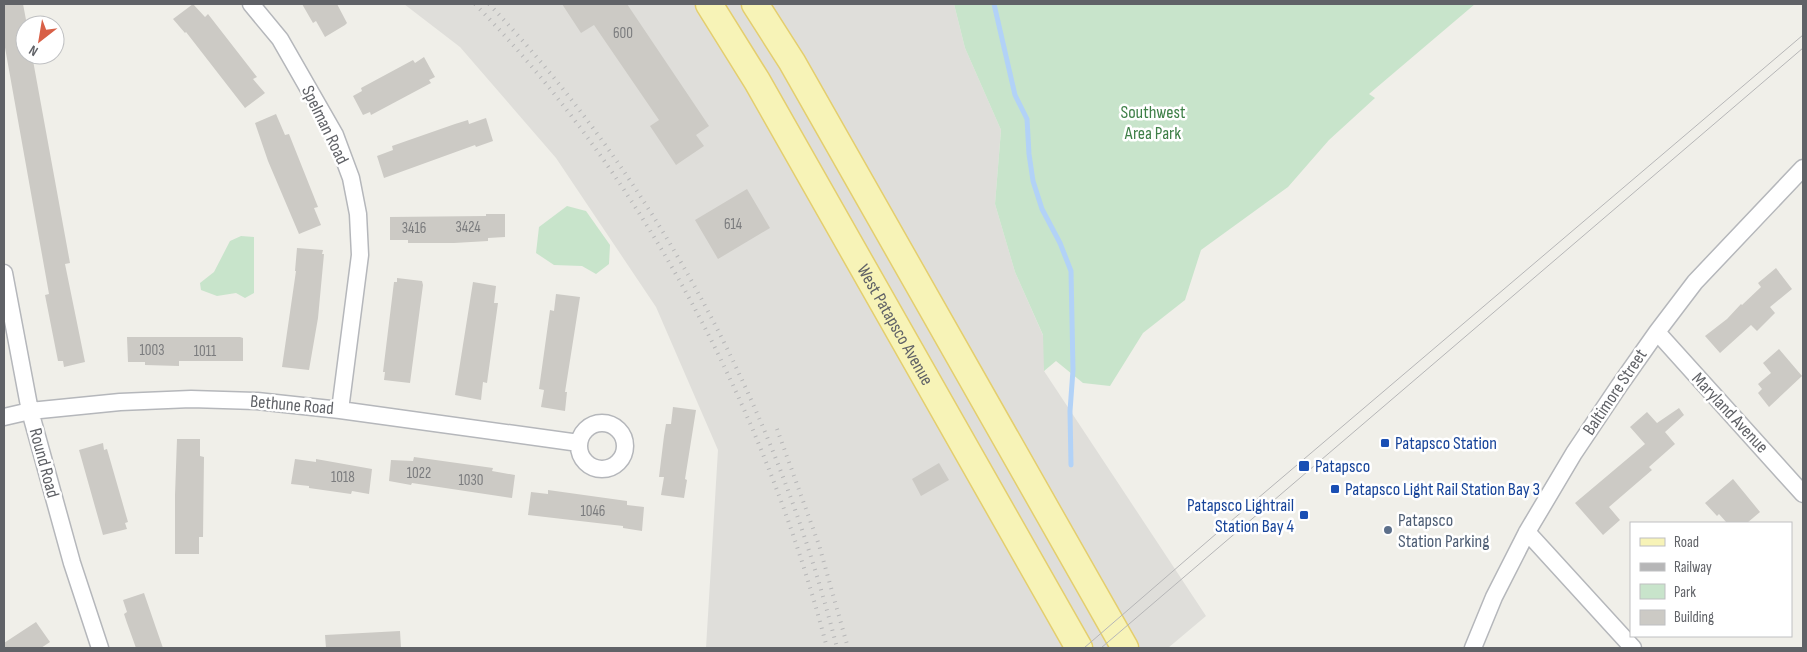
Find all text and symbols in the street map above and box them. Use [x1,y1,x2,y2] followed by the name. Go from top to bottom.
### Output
[15,15,65,65] north arrow
[613,24,633,43] house number: 600
[26,42,41,60] text: N
[297,82,353,168] street label: Spelman Road
[1120,102,1186,144] park label: Southwest Area Park
[724,215,742,234] house number: 614
[455,218,481,237] house number: 3424
[402,219,426,238] house number: 3416
[853,261,938,389] street label: West Patapsco Avenue
[140,341,164,360] house number: 1003
[194,342,217,361] house number: 1011
[1579,345,1652,439] street label: Baltimore Street
[1687,368,1773,458] street label: Maryland Avenue
[249,391,335,419] street label: Bethune Road
[25,426,63,500] street label: Round Road
[1395,433,1497,454] place label: Patapsco Station
[1379,437,1391,449] marker: Patapsco Station
[1315,456,1370,477] place label: Patapsco
[1297,459,1311,473] marker: Patapsco
[407,464,431,483] house number: 1022
[331,468,355,487] house number: 1018
[459,471,483,490] house number: 1030
[1345,479,1540,500] place label: Patapsco Light Rail Station Bay 3
[1329,483,1341,495] marker: Patapsco Light Rail Station Bay 3
[1187,495,1294,537] place label: Patapsco Lightrail Station Bay 4
[581,502,605,521] house number: 1046
[1298,509,1310,521] marker: Patapsco Lightrail Station Bay 4
[1398,510,1489,552] place label: Patapsco Station Parking
[1630,522,1792,637] legend
[1382,524,1394,536] marker: Patapsco Station Parking
[1674,533,1699,552] text: Road
[1674,558,1712,577] text: Railway
[1674,583,1696,602] text: Park
[1674,608,1714,627] text: Building

